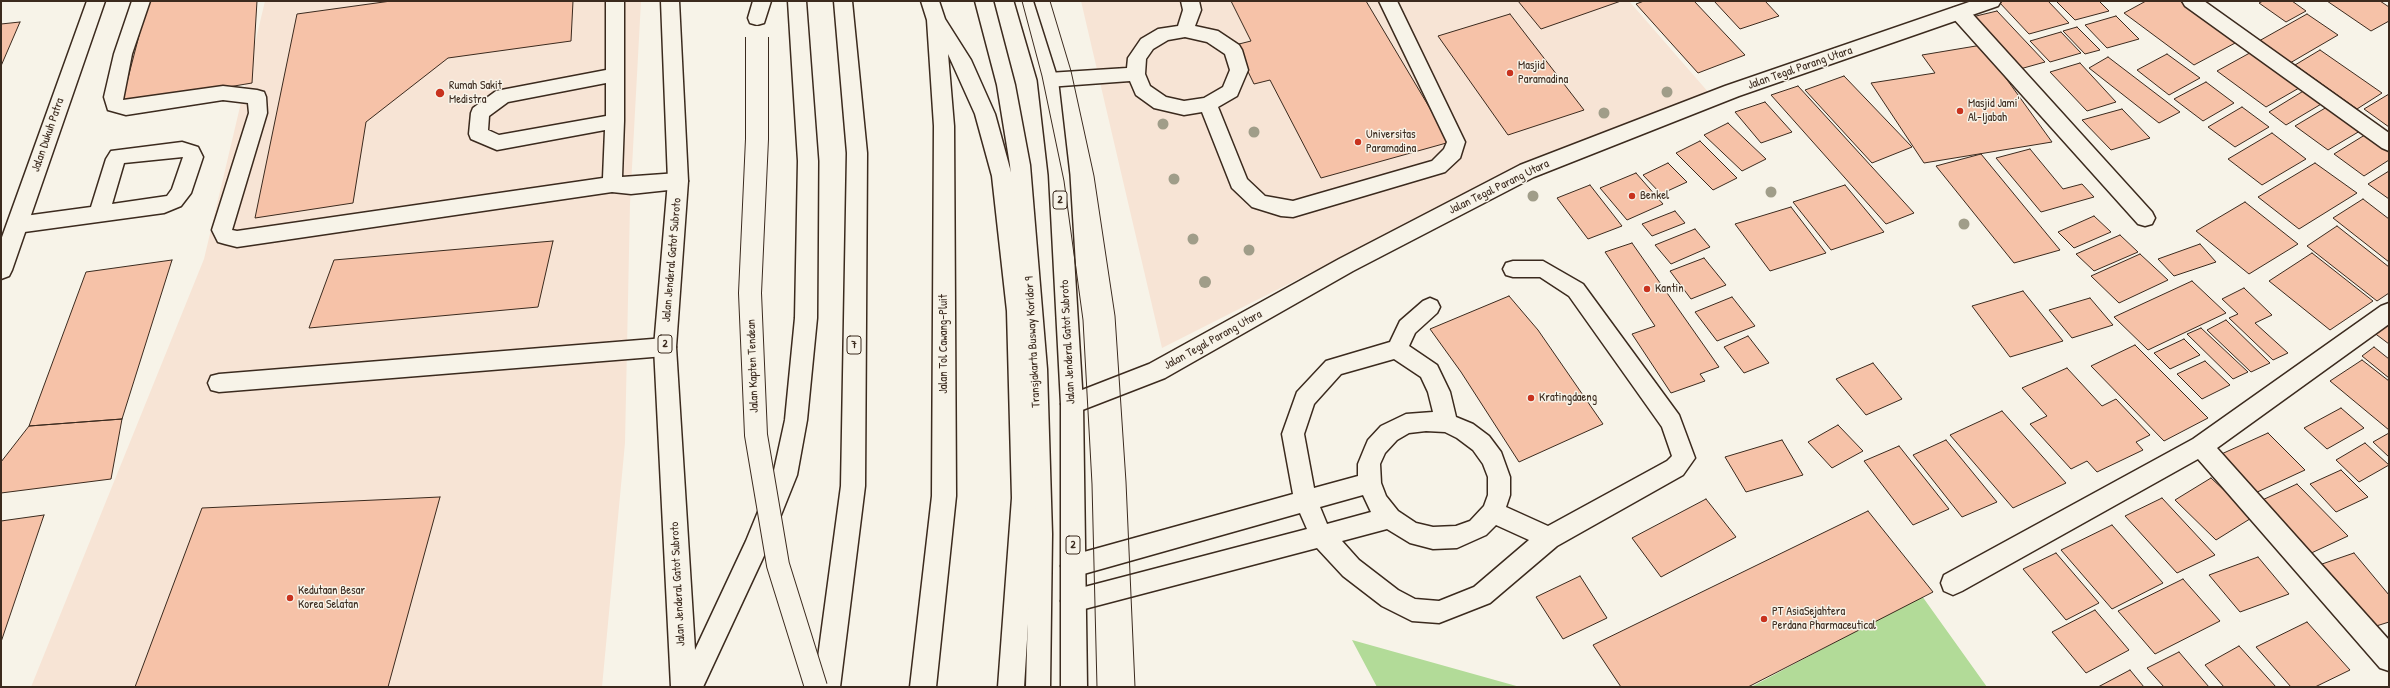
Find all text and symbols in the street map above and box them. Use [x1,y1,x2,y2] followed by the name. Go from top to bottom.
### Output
[1746,43,1854,93] street label: Jalan Tegal Parang Utara
[1518,59,1568,87] place label: Masjid Paramadina
[1505,68,1515,78] marker: Masjid Paramadina
[449,79,502,107] place label: Rumah Sakit Medistra
[434,87,446,99] marker: Rumah Sakit Medistra
[29,96,67,174] street label: Jalan Dukuh Patra
[1968,97,2019,125] place label: Masjid Jami' Al-Ijabah
[1955,106,1965,116] marker: Masjid Jami' Al-Ijabah
[1366,128,1416,156] place label: Universitas Paramadina
[1353,137,1363,147] marker: Universitas Paramadina
[1447,156,1551,218] street label: Jalan Tegal Parang Utara
[1640,189,1669,203] place label: Benkel
[1053,191,1067,209] road number: 2
[1627,191,1637,201] marker: Benkel
[659,197,685,323] street label: Jalan Jenderal Gatot Subroto
[1022,276,1044,408] street label: Transjakarta Busway Koridor 9
[1058,279,1078,405] street label: Jalan Jenderal Gatot Subroto
[1655,282,1684,296] place label: Kantin
[1642,284,1652,294] marker: Kantin
[937,294,951,394] street label: Jalan Tol Cawang–Pluit
[1162,307,1264,373] street label: Jalan Tegal Parang Utara
[744,319,762,413] street label: Jalan Kapten Tendean
[658,335,672,353] road number: 2
[847,336,861,354] road number: 7
[1539,391,1597,405] place label: Kratingdaeng
[1526,393,1536,403] marker: Kratingdaeng
[668,521,688,647] street label: Jalan Jenderal Gatot Subroto
[1066,536,1080,554] road number: 2
[298,584,365,612] place label: Kedutaan Besar Korea Selatan
[285,593,295,603] marker: Kedutaan Besar Korea Selatan
[1772,605,1876,633] place label: PT AsiaSejahtera Perdana Pharmaceutical
[1759,614,1769,624] marker: PT AsiaSejahtera Perdana Pharmaceutical

